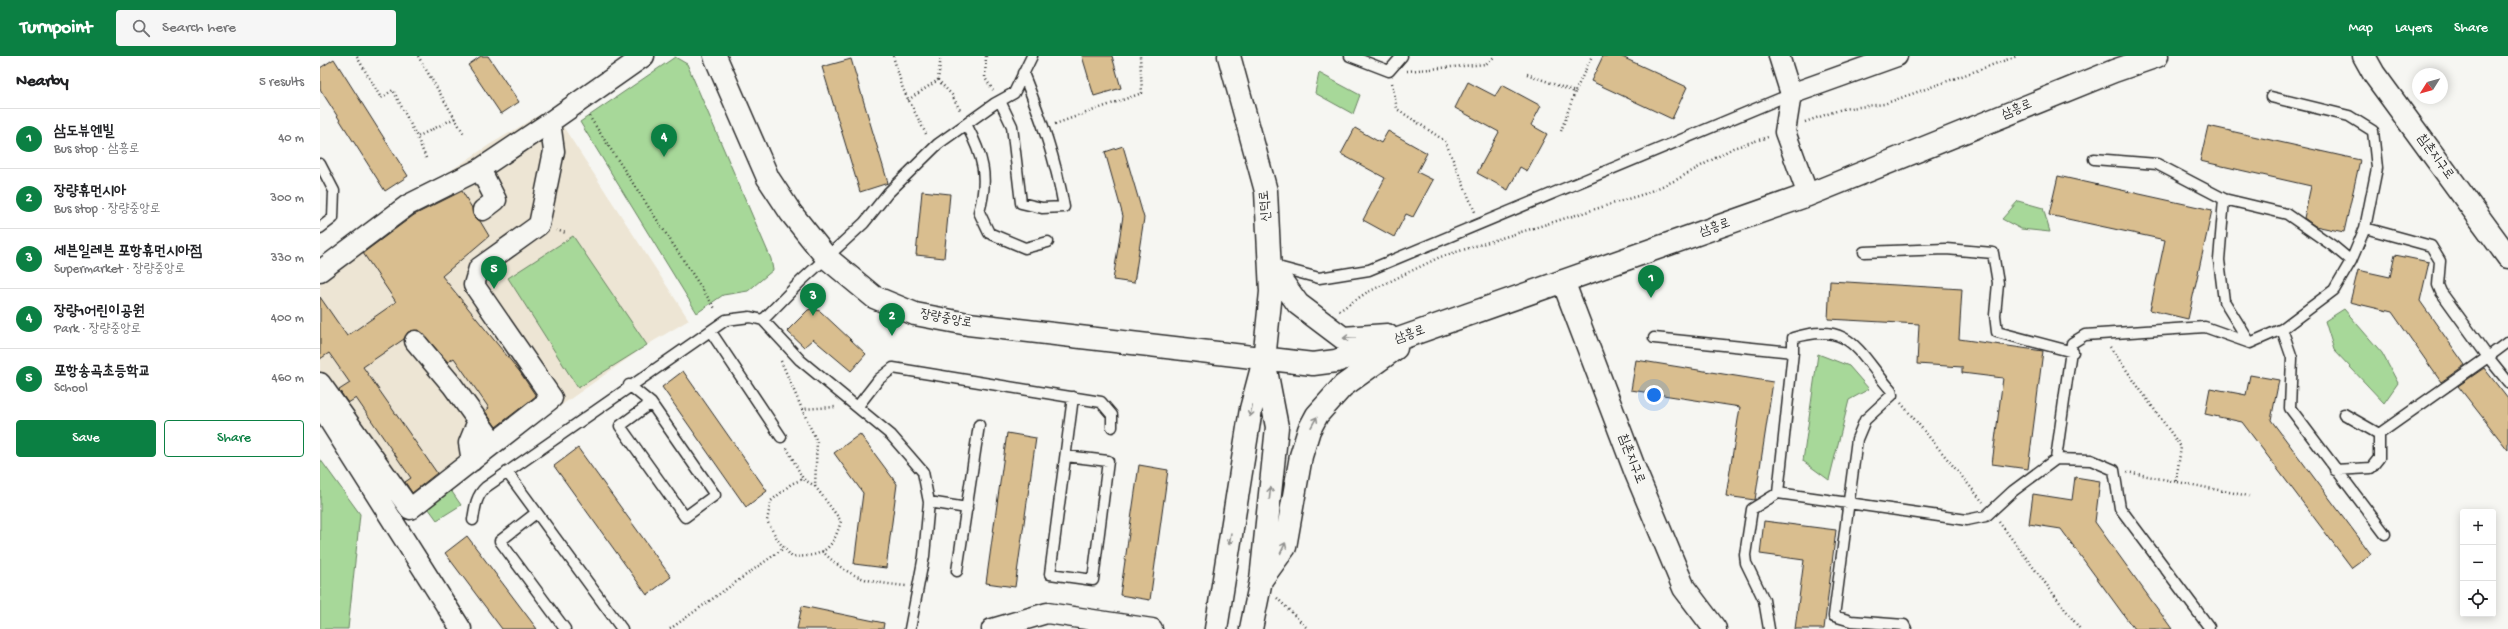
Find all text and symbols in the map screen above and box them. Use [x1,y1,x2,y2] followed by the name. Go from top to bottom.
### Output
[116,10,396,46] search box
[20,17,92,40] text: Turnpoint
[130,17,152,39] icon: search
[162,19,236,37] text: Search here
[2349,20,2373,37] text: Map
[2395,20,2432,37] text: Layers
[2454,20,2488,37] text: Share
[2412,68,2448,104] north arrow
[16,72,69,92] text: Nearby
[259,75,304,90] text: 5 results
[1999,96,2034,123] street label: 삼흥로
[54,123,114,141] text: 삼도뷰엔빌
[651,124,677,157] pin: 4
[26,131,32,146] text: 1
[278,131,304,146] text: 40 m
[2414,131,2456,183] street label: 침촌지구로
[54,142,139,157] text: Bus stop · 삼흥로
[54,183,126,201] text: 장량휴먼시아
[1257,190,1275,222] street label: 신덕로
[26,191,32,206] text: 2
[270,191,304,206] text: 300 m
[54,202,160,217] text: Bus stop · 장량중앙로
[1697,215,1732,240] street label: 삼흥로
[54,243,202,261] text: 세븐일레븐 포항휴먼시아점
[26,251,32,266] text: 3
[271,251,304,266] text: 330 m
[481,256,507,289] pin: 5
[54,262,185,277] text: Supermarket · 장량중앙로
[1638,265,1664,298] pin: 1
[800,283,826,316] pin: 3
[54,303,145,321] text: 장량1어린이공원
[879,303,905,336] pin: 2
[919,307,973,331] street label: 장량중앙로
[26,311,32,326] text: 4
[271,311,304,326] text: 400 m
[54,322,141,337] text: Park · 장량중앙로
[1392,322,1427,347] street label: 삼흥로
[1343,334,1356,341] one-way arrow
[54,363,151,381] text: 포항송곡초등학교
[26,371,32,386] text: 5
[272,371,304,386] text: 460 m
[54,381,88,396] text: School
[1644,385,1664,405] your location
[1246,404,1254,417] one-way arrow
[1310,416,1318,428] one-way arrow
[16,420,156,457] button: Save
[164,420,304,457] button: Share
[1615,432,1647,486] street label: 침촌지구로
[1266,487,1274,500] one-way arrow
[2460,509,2496,617] map controls
[2460,509,2496,545] button: +
[1226,532,1234,545] one-way arrow
[1280,542,1287,554] one-way arrow
[2460,545,2496,581] button: −
[2460,581,2496,617] button: locate

